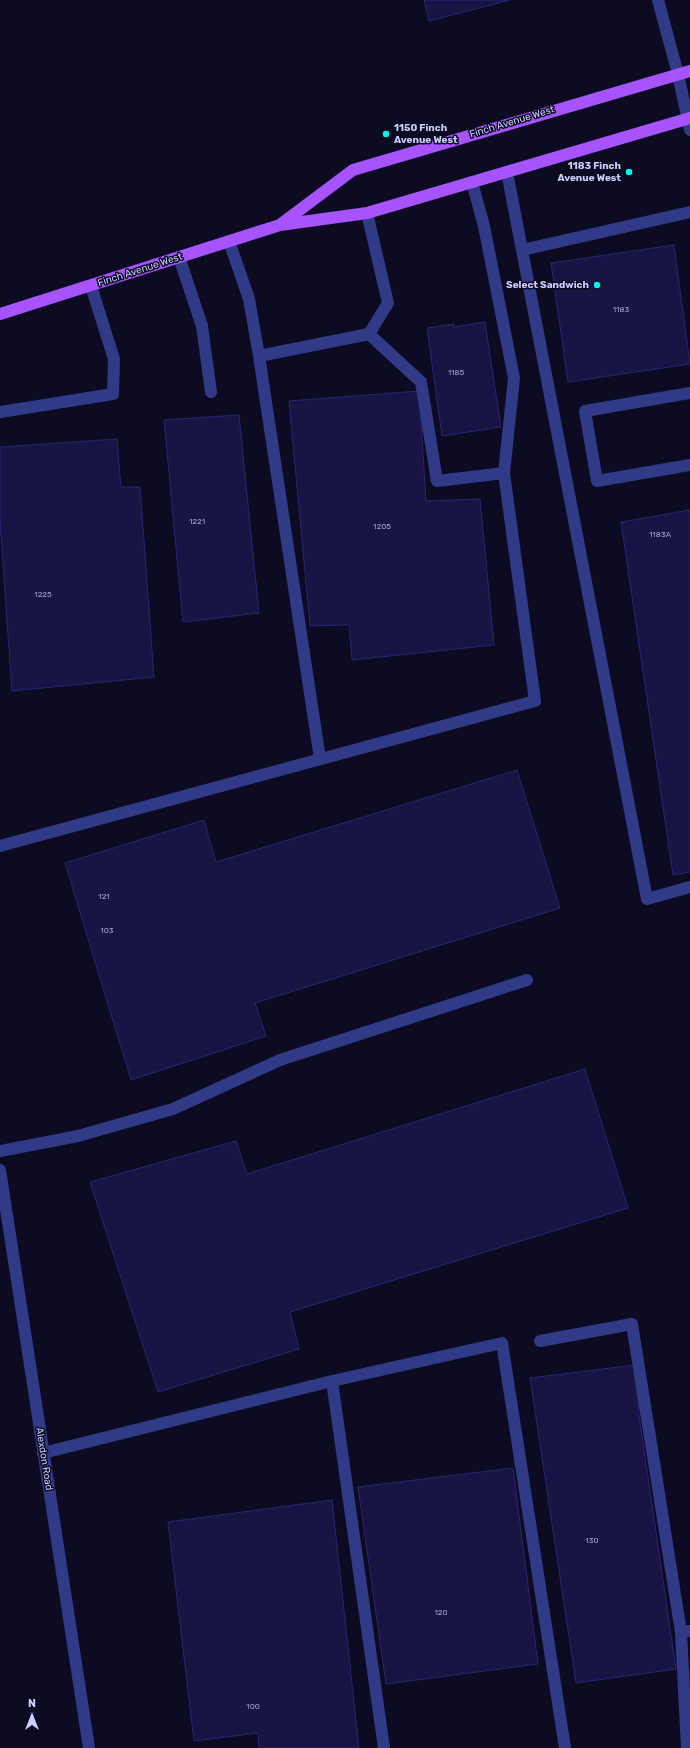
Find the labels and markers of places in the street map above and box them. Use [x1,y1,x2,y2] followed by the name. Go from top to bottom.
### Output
[394,122,458,146] place label: 1150 Finch Avenue West
[381,129,391,139] marker: 1150 Finch Avenue West
[557,160,621,184] place label: 1183 Finch Avenue West
[624,167,634,177] marker: 1183 Finch Avenue West
[506,279,589,291] place label: Select Sandwich
[592,280,602,290] marker: Select Sandwich

